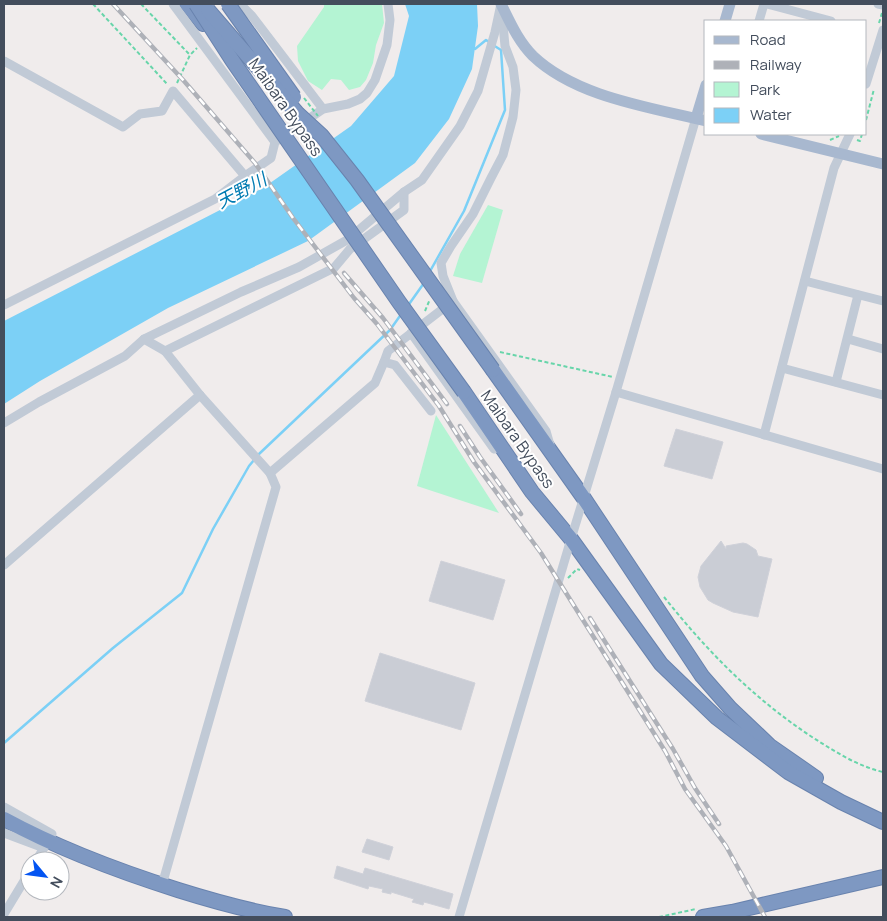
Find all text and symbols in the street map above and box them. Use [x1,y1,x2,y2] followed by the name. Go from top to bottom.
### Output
[704,20,867,135] legend
[750,29,786,50] text: Road
[244,53,328,161] street label: Maibara Bypass
[750,54,802,75] text: Railway
[750,79,780,100] text: Park
[750,104,792,125] text: Water
[212,166,272,213] water label: 天野川
[476,385,560,493] street label: Maibara Bypass
[20,851,70,901] north arrow
[46,874,68,892] text: N

